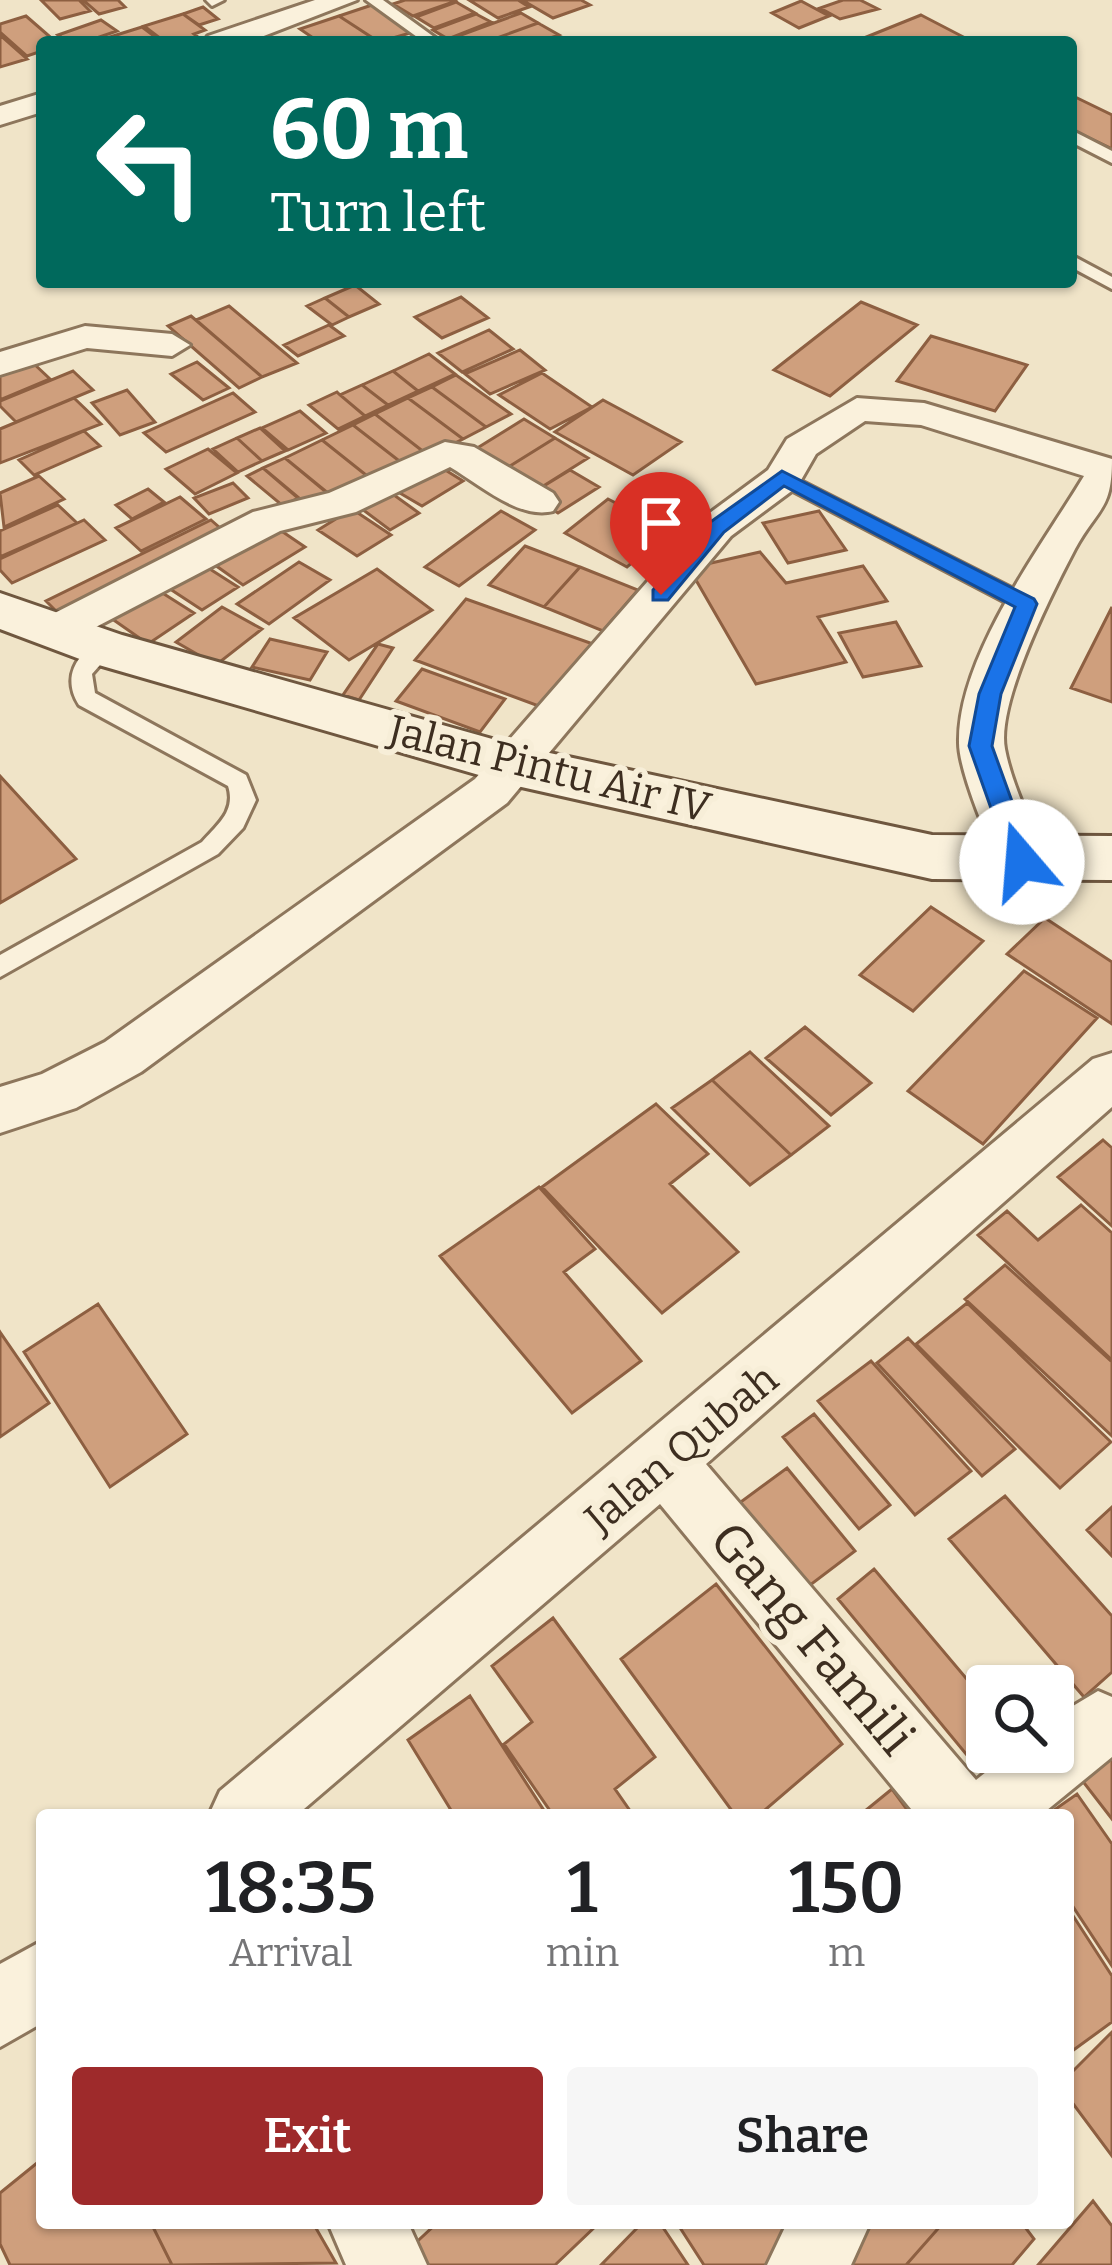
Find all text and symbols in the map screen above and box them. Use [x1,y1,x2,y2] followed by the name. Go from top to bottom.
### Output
[270,79,468,180] text: 60 m
[72,84,228,240] icon: left
[270,181,486,245] text: Turn left
[610,472,712,595] pin
[628,490,694,556] icon: arrive
[383,705,716,833] street label: Jalan Pintu Air IV
[959,799,1085,925] position arrow
[574,1354,788,1544] street label: Jalan Qubah
[697,1510,927,1768] street label: Gang Famili
[966,1665,1074,1773] map controls
[966,1665,1074,1773] button: search
[206,1845,376,1931] text: 18:35
[567,1845,598,1931] text: 1
[789,1845,904,1931] text: 150
[229,1930,353,1976] text: Arrival
[546,1930,619,1976] text: min
[828,1930,865,1976] text: m
[72,2067,543,2205] button: Exit
[567,2067,1038,2205] button: Share

